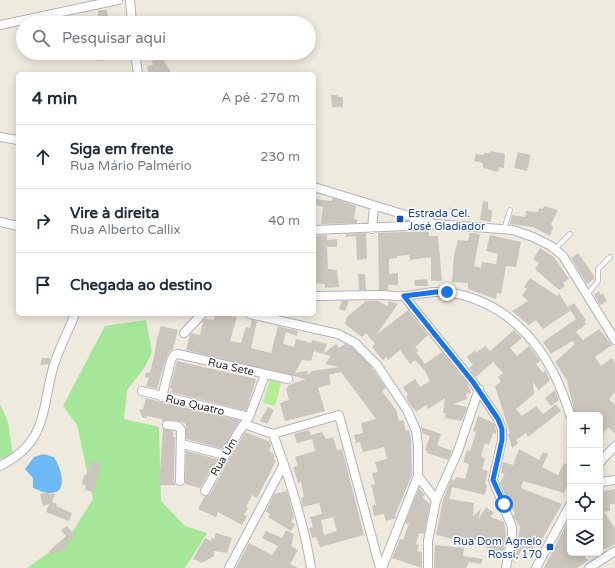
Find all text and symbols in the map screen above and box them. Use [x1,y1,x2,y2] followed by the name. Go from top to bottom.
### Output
[16,16,316,60] search box
[30,27,52,49] icon: search
[62,29,166,47] text: Pesquisar aqui
[32,88,77,109] text: 4 min
[221,90,300,106] text: A pé · 270 m
[70,140,174,158] text: Siga em frente
[32,146,54,168] icon: ahead
[260,149,300,165] text: 230 m
[70,158,192,174] text: Rua Mário Palmério
[70,204,159,222] text: Vire à direita
[408,207,486,233] place label: Estrada Cel. José Gladiador
[32,210,54,232] icon: right
[268,213,300,229] text: 40 m
[395,214,405,224] marker: Estrada Cel. José Gladiador
[70,222,181,238] text: Rua Alberto Callix
[32,274,54,296] icon: arrive
[70,276,212,294] text: Chegada ao destino
[438,283,456,301] route end
[207,355,255,379] street label: Rua Sete
[164,392,226,418] street label: Rua Quatro
[567,412,603,556] map controls
[567,412,603,448] button: +
[208,436,240,478] street label: Rua Um
[567,448,603,484] button: −
[567,484,603,520] button: locate
[495,495,513,513] route start
[567,520,603,556] button: layers
[453,535,542,561] place label: Rua Dom Agnelo Rossi, 170
[545,542,555,552] marker: Rua Dom Agnelo Rossi, 170

